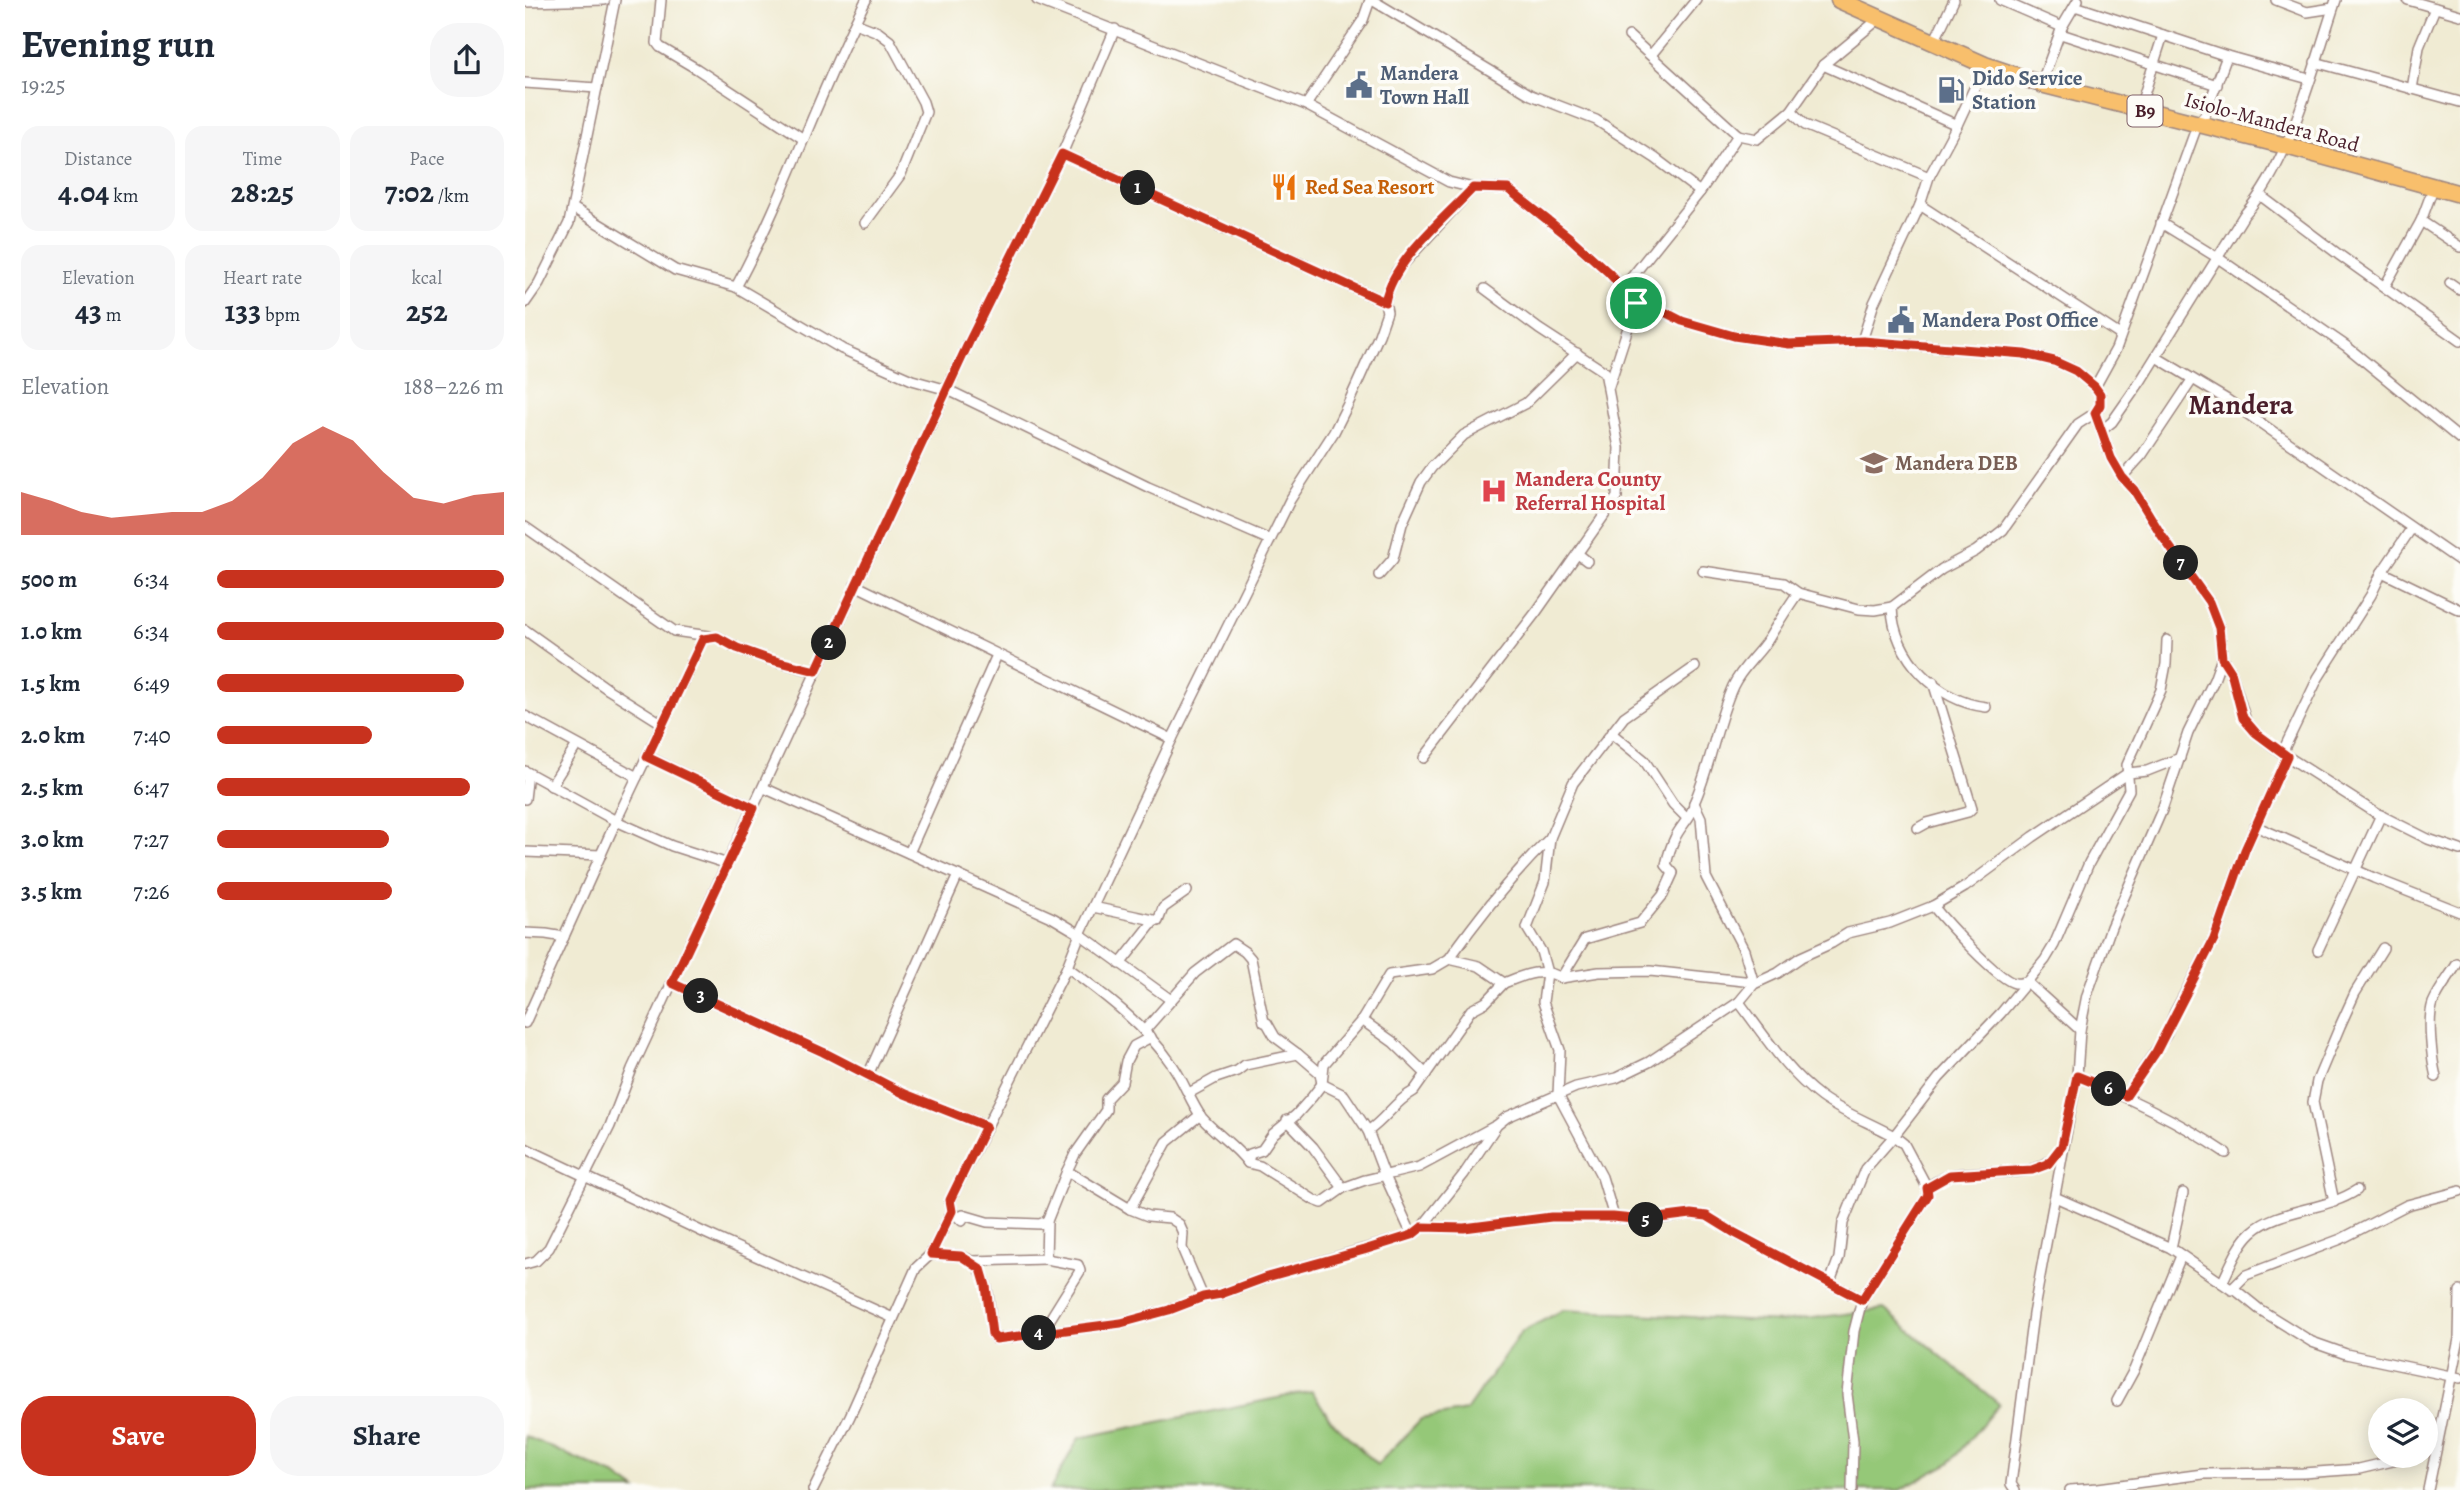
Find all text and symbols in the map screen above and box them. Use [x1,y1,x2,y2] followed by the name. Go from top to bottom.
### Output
[21,18,215,70] text: Evening run
[430,23,504,97] button: share
[1380,59,1469,111] place label: Mandera Town Hall
[1972,64,2083,116] place label: Dido Service Station
[21,70,66,101] text: 19:25
[1344,70,1374,100] public building icon: Mandera Town Hall
[1936,75,1966,105] fuel station icon: Dido Service Station
[2181,85,2363,159] street label: Isiolo-Mandera Road
[2127,96,2163,127] road number: B9
[64,146,132,172] text: Distance
[243,146,282,172] text: Time
[409,146,444,172] text: Pace
[1121,170,1155,206] pin: 1
[58,172,109,212] text: 4.04
[231,172,294,212] text: 28:25
[384,172,434,212] text: 7:02
[1269,172,1299,202] restaurant icon: Red Sea Resort
[1305,173,1435,201] place label: Red Sea Resort
[1134,174,1141,200] text: 1
[109,183,138,209] text: km
[434,183,469,209] text: /km
[62,265,135,291] text: Elevation
[223,265,302,291] text: Heart rate
[412,265,442,291] text: kcal
[1606,273,1666,333] pin
[1617,284,1655,322] icon: arrive
[75,291,102,331] text: 43
[225,291,261,331] text: 133
[406,291,448,331] text: 252
[102,302,121,328] text: m
[261,302,300,328] text: bpm
[1886,305,1916,335] public building icon: Mandera Post Office
[1922,306,2099,334] place label: Mandera Post Office
[21,371,109,402] text: Elevation
[404,371,504,402] text: 188–226 m
[2188,386,2294,424] district label: Mandera
[1859,448,1889,478] school or university icon: Mandera DEB
[1895,449,2018,477] place label: Mandera DEB
[1515,465,1666,517] place label: Mandera County Referral Hospital
[1479,476,1509,506] hospital icon: Mandera County Referral Hospital
[2163,546,2199,580] pin: 7
[2176,549,2185,575] text: 7
[21,564,77,595] text: 500 m
[133,564,169,595] text: 6:34
[21,616,82,647] text: 1.0 km
[133,616,169,647] text: 6:34
[811,626,847,660] pin: 2
[824,629,833,655] text: 2
[21,668,81,699] text: 1.5 km
[133,668,170,699] text: 6:49
[21,720,85,751] text: 2.0 km
[133,720,171,751] text: 7:40
[21,772,83,803] text: 2.5 km
[133,772,169,803] text: 6:47
[21,824,84,855] text: 3.0 km
[133,824,169,855] text: 7:27
[21,876,82,907] text: 3.5 km
[133,876,170,907] text: 7:26
[683,978,719,1014] pin: 3
[696,982,705,1008] text: 3
[2091,1072,2127,1106] pin: 6
[2104,1075,2113,1101] text: 6
[1629,1202,1663,1238] pin: 5
[1641,1206,1650,1232] text: 5
[1021,1316,1057,1350] pin: 4
[1034,1319,1043,1345] text: 4
[21,1396,256,1476] button: Save
[270,1396,504,1476] button: Share
[2368,1398,2438,1468] map controls
[2368,1398,2438,1468] button: layers

